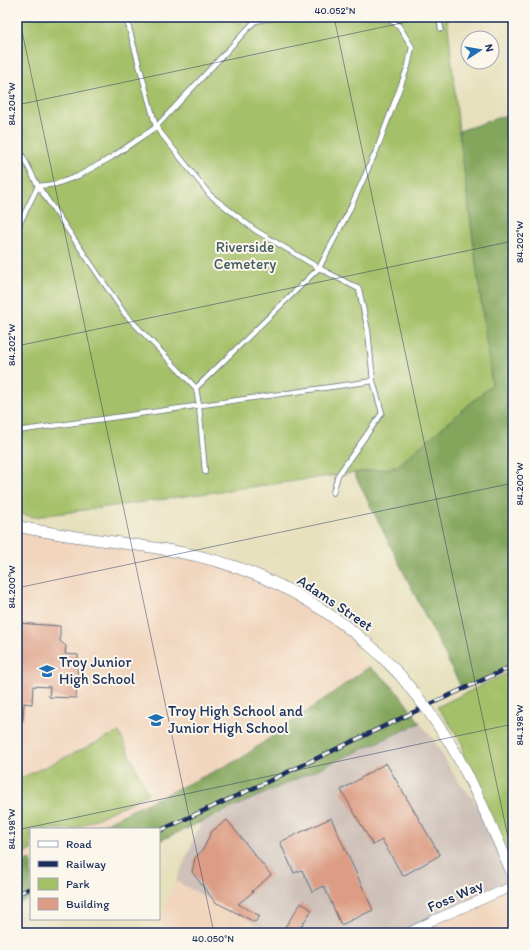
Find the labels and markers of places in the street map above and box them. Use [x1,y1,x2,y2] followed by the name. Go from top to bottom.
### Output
[59,653,136,688] place label: Troy Junior High School
[38,662,56,680] school or university icon: Troy Junior High School
[168,702,303,737] place label: Troy High School and Junior High School
[147,711,165,729] school or university icon: Troy High School and Junior High School

